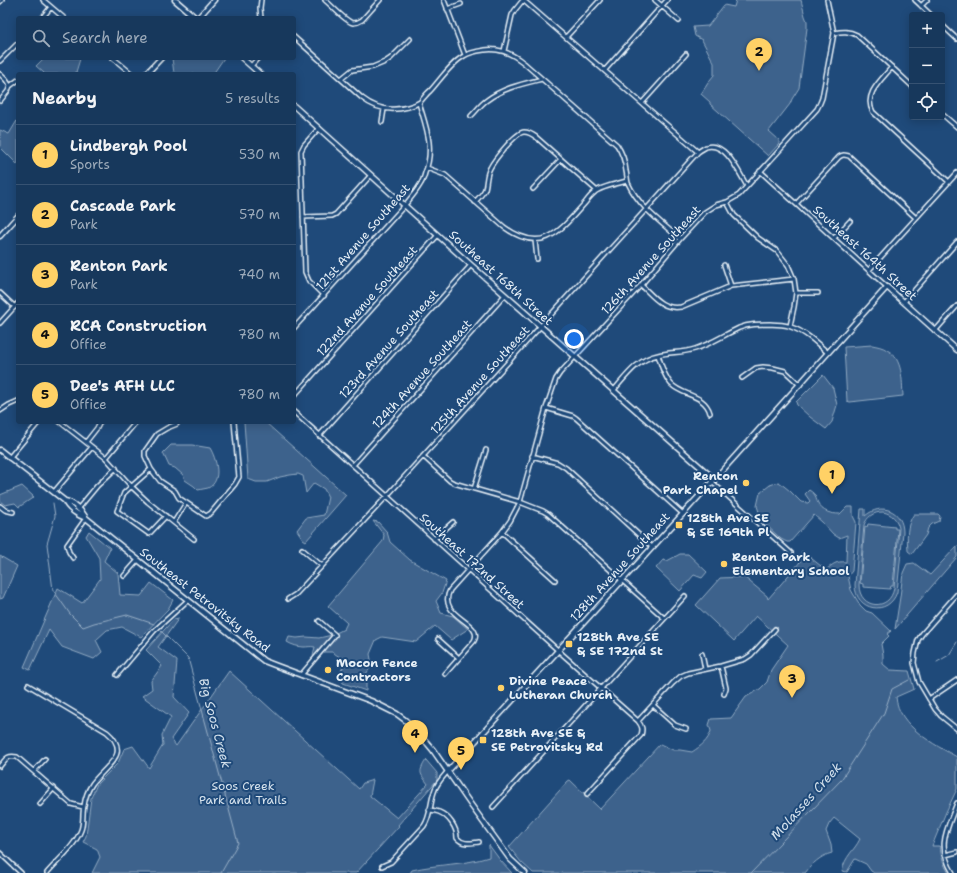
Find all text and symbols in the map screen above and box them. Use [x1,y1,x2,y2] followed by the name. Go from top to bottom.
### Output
[909,12,945,120] map controls
[909,12,945,48] button: +
[16,16,296,60] search box
[30,27,52,49] icon: search
[62,28,148,48] text: Search here
[746,38,772,71] pin: 2
[909,48,945,84] button: −
[909,84,945,120] button: locate
[32,87,97,109] text: Nearby
[225,90,280,107] text: 5 results
[70,136,187,156] text: Lindbergh Pool
[42,146,48,163] text: 1
[239,146,280,163] text: 530 m
[70,156,110,173] text: Sports
[312,180,414,294] street label: 121st Avenue Southeast
[70,196,176,216] text: Cascade Park
[598,202,704,318] street label: 126th Avenue Southeast
[809,202,921,304] street label: Southeast 164th Street
[40,206,50,223] text: 2
[239,206,280,223] text: 570 m
[70,216,98,233] text: Park
[446,227,556,329] street label: Southeast 168th Street
[313,242,421,360] street label: 122nd Avenue Southeast
[70,256,168,276] text: Renton Park
[40,266,50,283] text: 3
[238,266,280,283] text: 740 m
[70,276,98,293] text: Park
[336,286,442,402] street label: 123rd Avenue Southeast
[70,316,207,336] text: RCA Construction
[369,316,475,432] street label: 124th Avenue Southeast
[427,322,533,438] street label: 125th Avenue Southeast
[40,326,50,343] text: 4
[238,326,280,343] text: 780 m
[564,329,584,349] your location
[70,336,107,353] text: Office
[70,376,175,396] text: Dee's AFH LLC
[41,386,49,403] text: 5
[238,386,280,403] text: 780 m
[70,396,107,413] text: Office
[819,461,845,494] pin: 1
[663,468,738,498] place label: Renton Park Chapel
[741,478,751,488] marker: Renton Park Chapel
[416,509,528,613] street label: Southeast 172nd Street
[567,509,673,625] street label: 128th Avenue Southeast
[687,510,769,540] place label: 128th Ave SE & SE 169th Pl
[674,520,684,530] marker: 128th Ave SE & SE 169th Pl
[137,544,274,656] street label: Southeast Petrovitsky Road
[732,549,849,579] place label: Renton Park Elementary School
[719,559,729,569] marker: Renton Park Elementary School
[577,629,663,659] place label: 128th Ave SE & SE 172nd St
[564,639,574,649] marker: 128th Ave SE & SE 172nd St
[336,655,418,685] place label: Mocon Fence Contractors
[323,665,333,675] marker: Mocon Fence Contractors
[779,665,805,698] pin: 3
[509,673,612,703] place label: Divine Peace Lutheran Church
[195,676,235,770] water label: Big Soos Creek
[496,683,506,693] marker: Divine Peace Lutheran Church
[402,720,428,753] pin: 4
[491,725,603,755] place label: 128th Ave SE & SE Petrovitsky Rd
[478,735,488,745] marker: 128th Ave SE & SE Petrovitsky Rd
[448,737,474,770] pin: 5
[767,758,846,843] water label: Molasses Creek
[199,778,287,808] park label: Soos Creek Park and Trails

